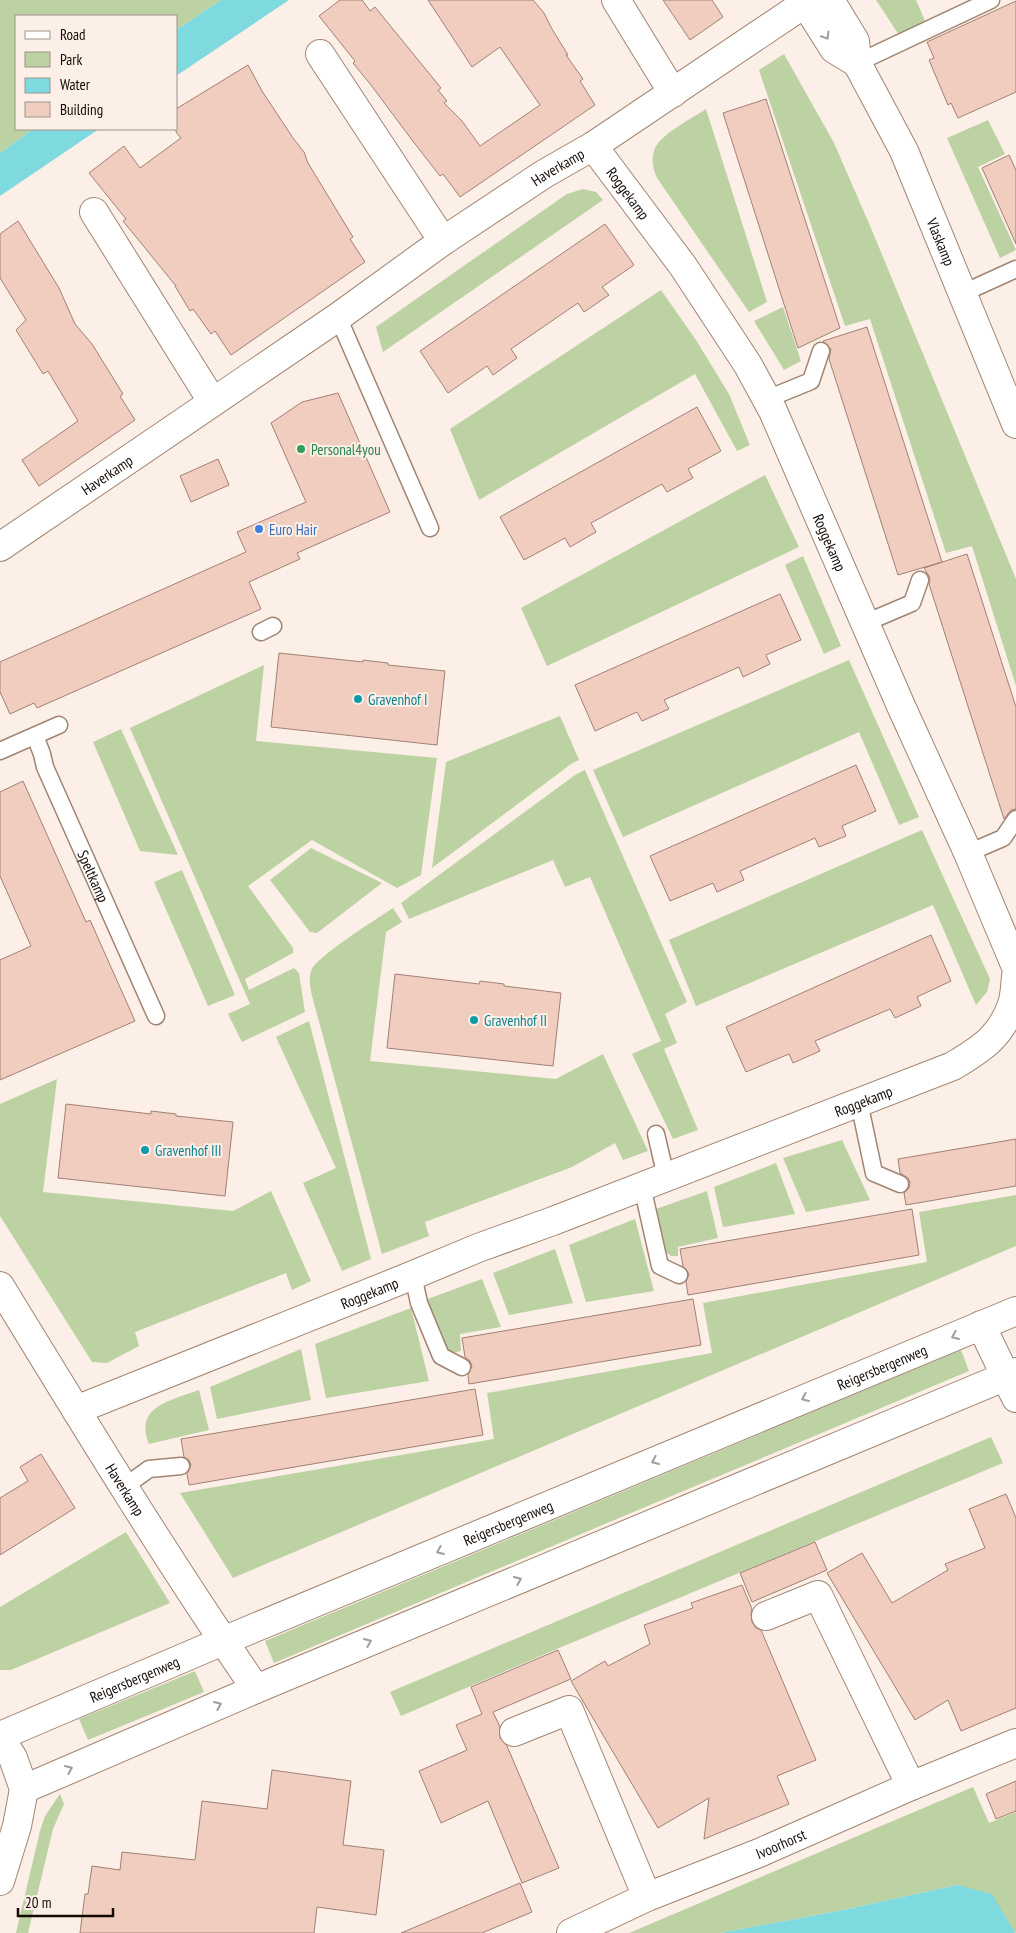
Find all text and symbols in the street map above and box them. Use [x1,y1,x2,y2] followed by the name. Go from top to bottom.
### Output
[15,15,178,130] legend
[60,25,86,44] text: Road
[820,30,830,39] one-way arrow
[60,50,82,69] text: Park
[60,75,91,94] text: Water
[60,100,103,119] text: Building
[527,144,587,190] street label: Haverkamp
[603,163,654,223] street label: Roggekamp
[923,214,959,268] street label: Vlaskamp
[311,440,381,459] place label: Personal4you
[295,443,307,455] marker: Personal4you
[77,450,136,499] street label: Haverkamp
[809,511,851,574] street label: Roggekamp
[269,520,318,539] place label: Euro Hair
[253,523,265,535] marker: Euro Hair
[368,690,428,709] place label: Gravenhof I
[352,693,364,705] marker: Gravenhof I
[74,847,113,905] street label: Speltkamp
[484,1011,547,1030] place label: Gravenhof II
[468,1014,480,1026] marker: Gravenhof II
[832,1081,895,1121] street label: Roggekamp
[155,1141,222,1160] place label: Gravenhof III
[139,1144,151,1156] marker: Gravenhof III
[338,1273,401,1313] street label: Roggekamp
[951,1329,960,1340] one-way arrow
[834,1340,930,1394] street label: Reigersbergenweg
[801,1392,810,1403] one-way arrow
[651,1455,660,1465] one-way arrow
[102,1460,149,1519] street label: Haverkamp
[460,1495,556,1550] street label: Reigersbergenweg
[436,1544,445,1555] one-way arrow
[513,1576,522,1586] one-way arrow
[363,1638,372,1649] one-way arrow
[87,1651,182,1706] street label: Reigersbergenweg
[213,1701,222,1712] one-way arrow
[64,1765,73,1775] one-way arrow
[753,1824,809,1863] street label: Ivoorhorst
[18,1886,112,1918] scale bar
[25,1893,51,1912] text: 20 m

